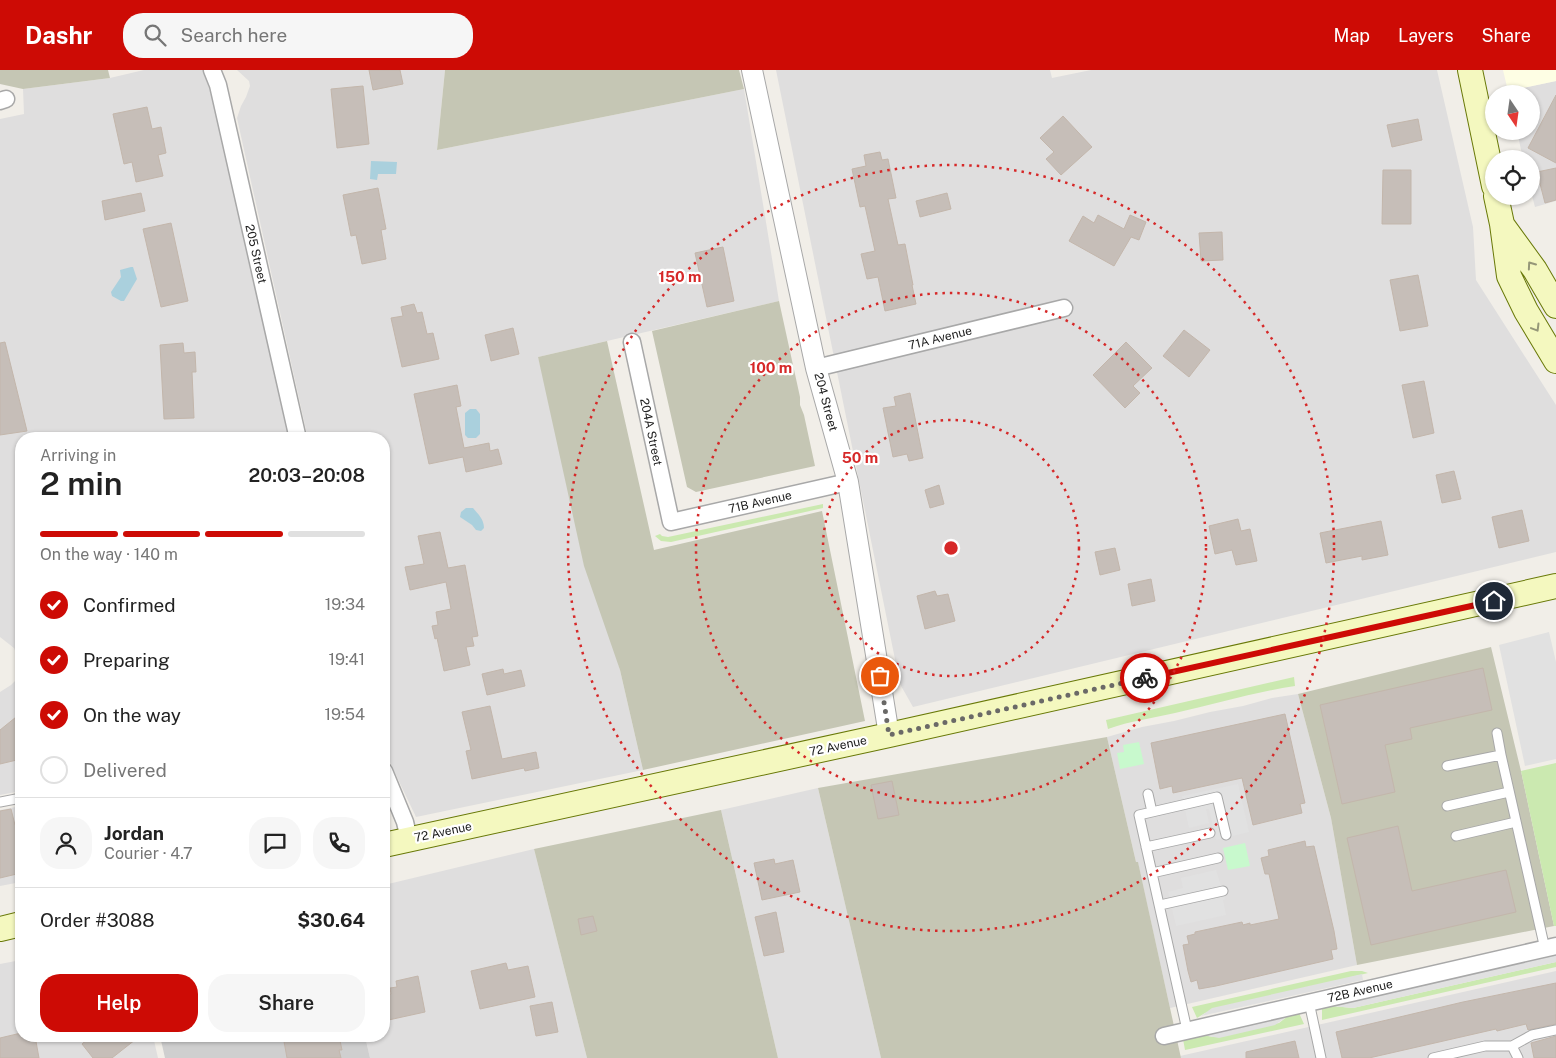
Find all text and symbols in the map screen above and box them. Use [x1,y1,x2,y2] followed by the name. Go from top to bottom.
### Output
[123,13,473,58] search box
[25,21,93,49] text: Dashr
[141,21,169,49] icon: search
[181,24,287,46] text: Search here
[1334,25,1370,46] text: Map
[1398,25,1454,46] text: Layers
[1482,25,1531,46] text: Share
[1485,85,1540,140] north arrow
[1485,85,1540,205] map controls
[1485,150,1540,205] button: locate
[242,223,270,285] street label: 205 Street
[1528,261,1537,270] one-way arrow
[658,268,702,285] text: 150 m
[907,323,973,353] street label: 71A Avenue
[1530,323,1540,332] one-way arrow
[750,359,792,376] text: 100 m
[811,371,841,433] street label: 204 Street
[637,397,665,467] street label: 204A Street
[40,446,116,465] text: Arriving in
[842,449,878,466] text: 50 m
[249,464,365,486] text: 20:03–20:08
[40,465,123,502] text: 2 min
[727,488,793,516] street label: 71B Avenue
[942,539,960,557] centre of rings
[40,545,178,564] text: On the way · 140 m
[1473,580,1515,622] pin
[1480,587,1508,615] icon: home
[40,591,68,619] icon: check
[83,594,176,616] text: Confirmed
[325,595,365,614] text: 19:34
[40,646,68,674] icon: check
[83,649,170,671] text: Preparing
[328,650,365,669] text: 19:41
[1120,653,1170,703] courier
[859,655,901,697] pin
[866,662,894,690] icon: bag
[1131,664,1159,692] icon: bike
[40,701,68,729] icon: check
[83,704,181,726] text: On the way
[325,705,365,724] text: 19:54
[808,733,868,759] street label: 72 Avenue
[83,759,167,781] text: Delivered
[40,817,92,869] button: person
[249,817,301,869] button: chat
[313,817,365,869] button: phone
[413,819,473,845] street label: 72 Avenue
[104,822,164,844] text: Jordan
[104,844,193,863] text: Courier · 4.7
[40,909,155,931] text: Order #3088
[297,909,365,931] text: $30.64
[40,974,198,1032] button: Help
[208,974,365,1032] button: Share
[1326,977,1394,1005] street label: 72B Avenue

